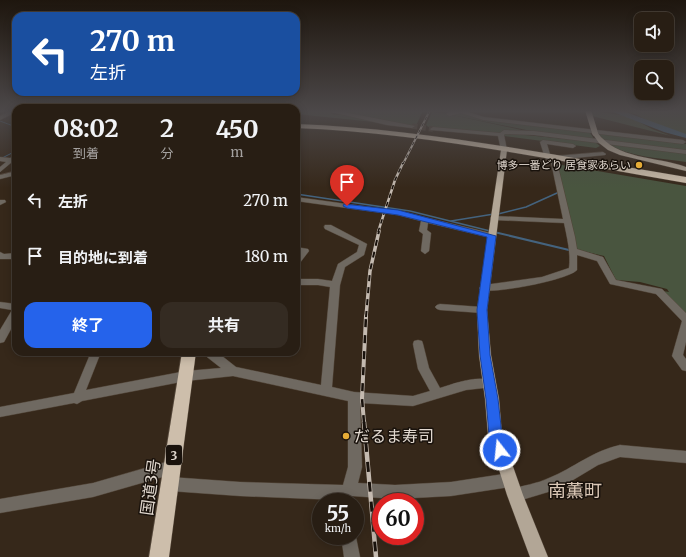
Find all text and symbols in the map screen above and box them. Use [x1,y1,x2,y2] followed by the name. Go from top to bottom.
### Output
[634,12,674,100] map controls
[634,12,674,52] button: sound
[90,23,175,59] text: 270 m
[24,28,76,80] icon: left
[634,60,674,100] button: search
[90,61,126,84] text: 左折
[53,113,119,144] text: 08:02
[160,113,174,144] text: 2
[215,114,259,145] text: 450
[231,144,244,161] text: m
[73,145,99,162] text: 到着
[161,145,174,162] text: 分
[496,158,631,172] place label: 博多一番どり 居食家あらい
[634,160,644,170] marker: 博多一番どり 居食家あらい
[330,165,364,206] pin
[336,171,358,193] icon: arrive
[24,189,46,211] icon: left
[243,191,288,210] text: 270 m
[58,192,88,211] text: 左折
[24,245,46,267] icon: arrive
[245,247,288,266] text: 180 m
[58,248,148,267] text: 目的地に到着
[24,302,152,348] button: 終了
[160,302,288,348] button: 共有
[354,426,434,446] place label: だるま寿司
[479,429,521,471] position arrow
[341,431,351,441] marker: だるま寿司
[166,445,182,465] road number: 3
[136,457,164,517] street label: 国道3号
[548,479,602,502] district label: 南薫町
[372,493,424,545] speed limit sign: 60
[327,501,349,526] text: 55
[325,522,351,535] text: km/h

